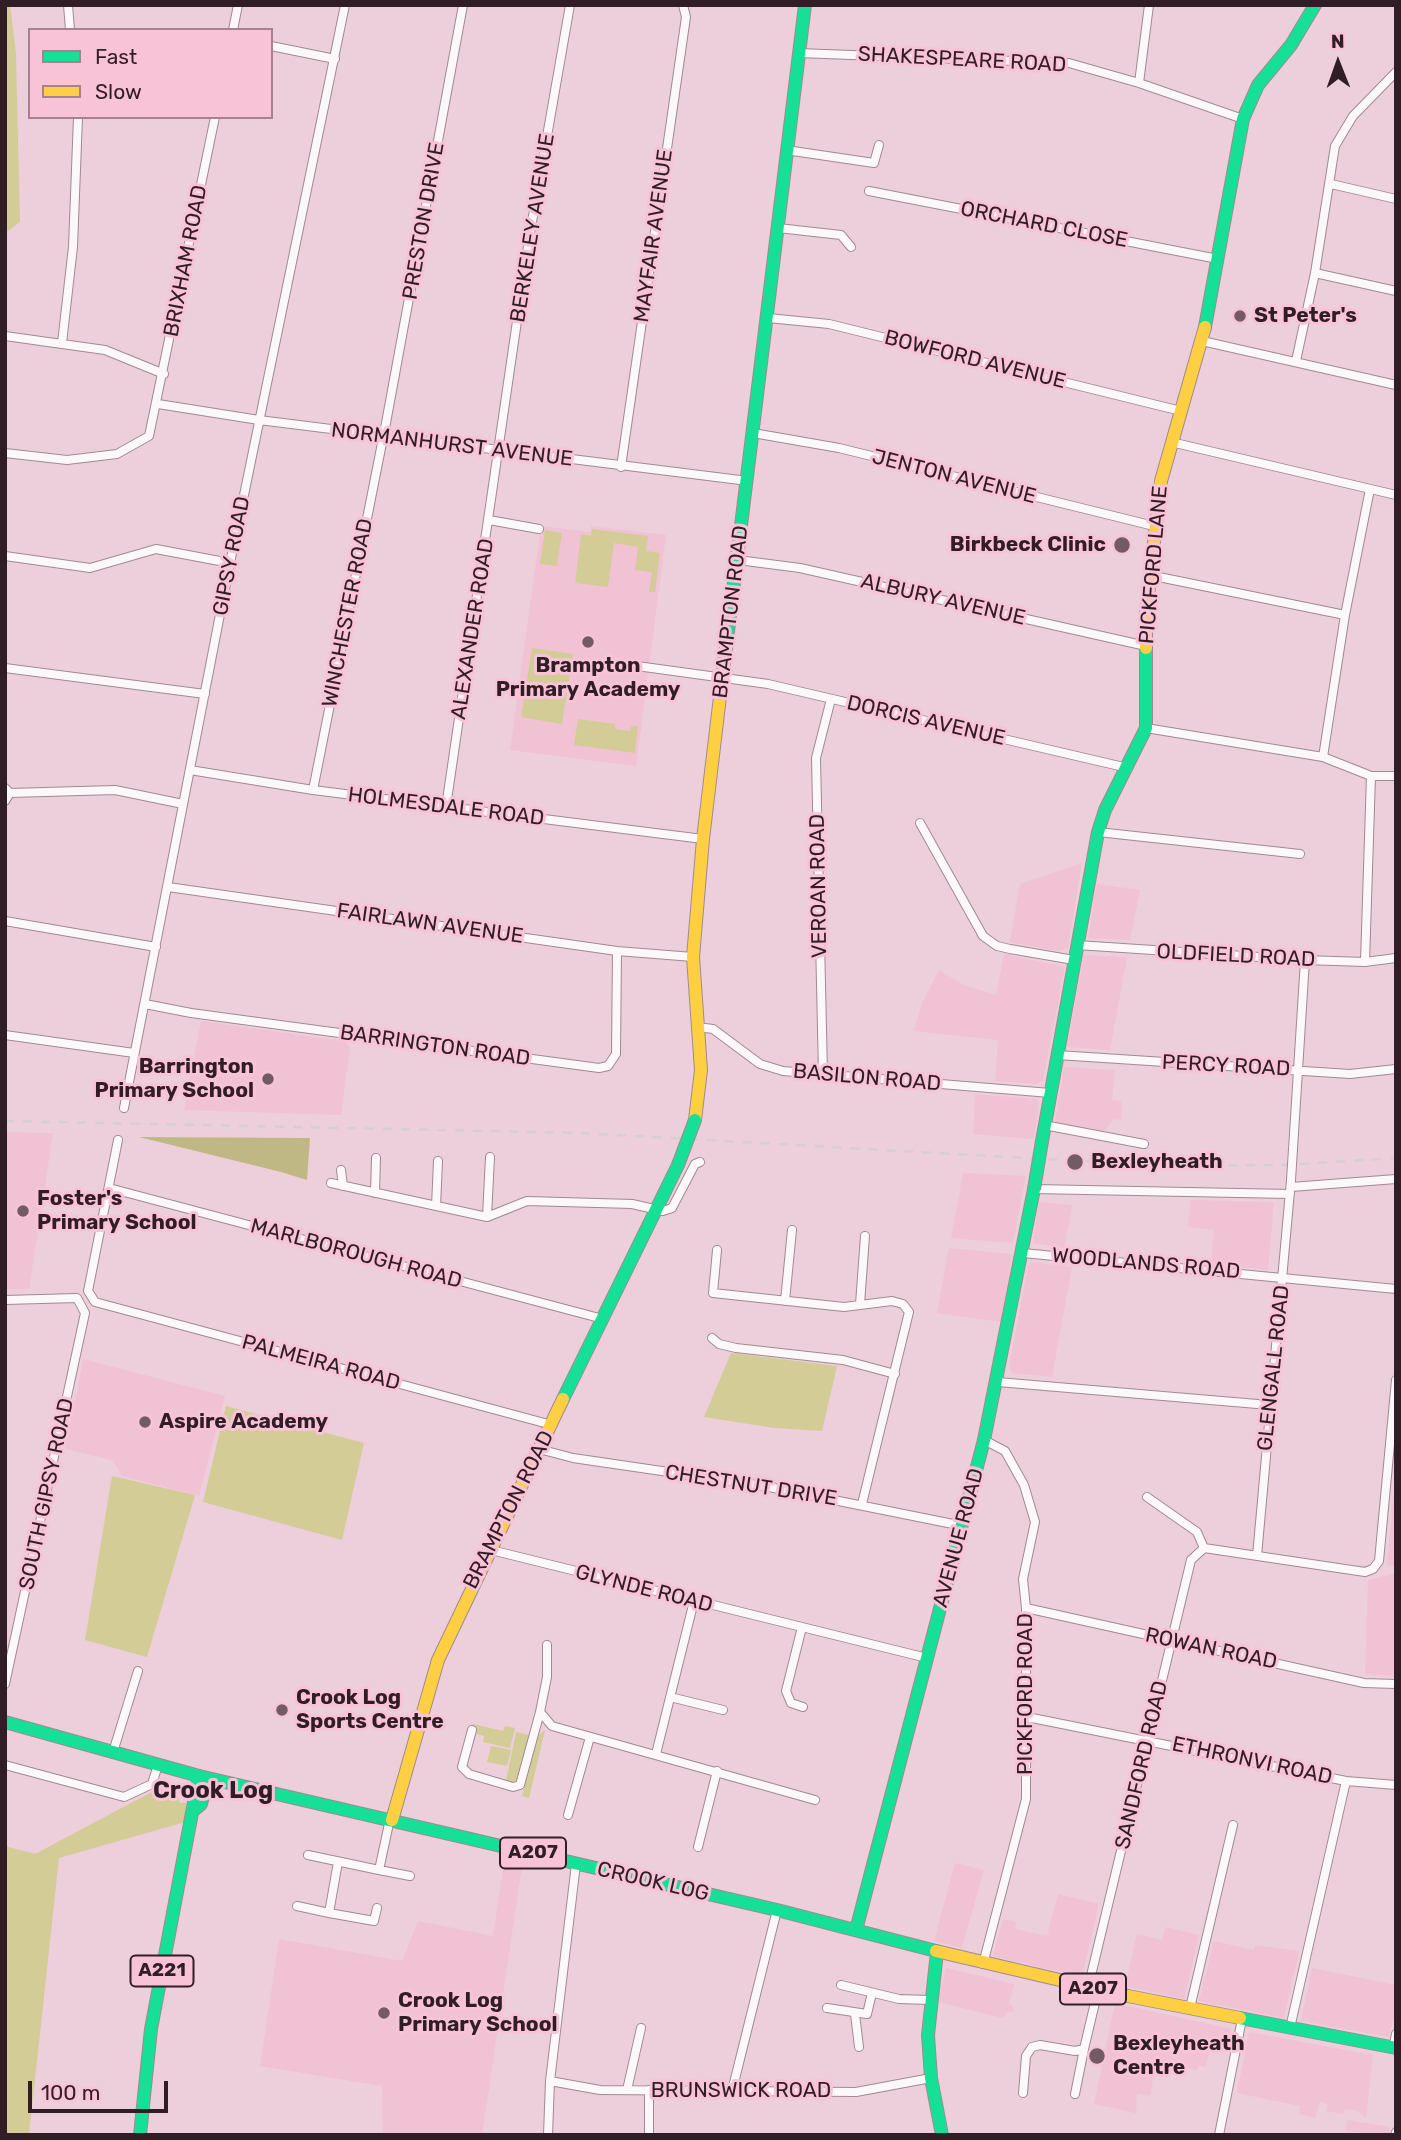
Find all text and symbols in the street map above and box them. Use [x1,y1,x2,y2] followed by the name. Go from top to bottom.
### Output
[28,28,273,119] legend
[1303,28,1373,98] north arrow
[1331,30,1345,53] text: N
[857,42,1067,78] street label: SHAKESPEARE ROAD
[95,44,137,69] text: Fast
[95,79,142,104] text: Slow
[506,132,560,324] street label: BERKELEY AVENUE
[398,140,450,302] street label: PRESTON DRIVE
[629,148,679,324] street label: MAYFAIR AVENUE
[159,183,213,339] street label: BRIXHAM ROAD
[958,196,1130,254] street label: ORCHARD CLOSE
[1254,303,1357,329] place label: St Peter's
[1232,308,1248,324] marker: St Peter's
[882,325,1068,395] street label: BOWFORD AVENUE
[330,418,574,472] street label: NORMANHURST AVENUE
[869,444,1039,510] street label: JENTON AVENUE
[1135,485,1173,645] street label: PICKFORD LANE
[208,494,256,618] street label: GIPSY ROAD
[317,516,379,710] street label: WINCHESTER ROAD
[708,524,754,700] street label: BRAMPTON ROAD
[950,532,1106,558] place label: Birkbeck Clinic
[1112,535,1132,555] marker: Birkbeck Clinic
[446,537,500,721] street label: ALEXANDER ROAD
[858,569,1028,631] street label: ALBURY AVENUE
[580,634,596,650] marker: Brampton Primary Academy
[496,653,680,703] place label: Brampton Primary Academy
[844,691,1008,751] street label: DORCIS AVENUE
[346,782,546,832] street label: HOLMESDALE ROAD
[805,814,833,958] street label: VEROAN ROAD
[335,898,525,950] street label: FAIRLAWN AVENUE
[1156,939,1316,973] street label: OLDFIELD ROAD
[338,1020,532,1072] street label: BARRINGTON ROAD
[1161,1050,1291,1082] street label: PERCY ROAD
[94,1054,254,1104] place label: Barrington Primary School
[792,1059,942,1097] street label: BASILON ROAD
[260,1071,276,1087] marker: Barrington Primary School
[1091,1149,1223,1175] place label: Bexleyheath
[1065,1152,1085,1172] marker: Bexleyheath
[37,1186,197,1236] place label: Foster's Primary School
[15,1203,31,1219] marker: Foster's Primary School
[248,1214,464,1294] street label: MARLBOROUGH ROAD
[1051,1243,1241,1285] street label: WOODLANDS ROAD
[1253,1284,1295,1452] street label: GLENGALL ROAD
[239,1330,403,1396] street label: PALMEIRA ROAD
[14,1396,80,1592] street label: SOUTH GIPSY ROAD
[159,1409,328,1435] place label: Aspire Academy
[137,1414,153,1430] marker: Aspire Academy
[458,1427,560,1593] street label: BRAMPTON ROAD
[663,1460,839,1512] street label: CHESTNUT DRIVE
[928,1466,990,1610] street label: AVENUE ROAD
[573,1560,715,1618] street label: GLYNDE ROAD
[1013,1613,1039,1775] street label: PICKFORD ROAD
[1143,1623,1279,1675] street label: ROWAN ROAD
[1110,1678,1174,1852] street label: SANDFORD ROAD
[296,1685,444,1735] place label: Crook Log Sports Centre
[274,1702,290,1718] marker: Crook Log Sports Centre
[1170,1732,1334,1790] street label: ETHRONVI ROAD
[153,1777,273,1805] district label: Crook Log
[500,1838,566,1868] road number: A207
[595,1857,711,1907] street label: CROOK LOG
[130,1955,194,1986] road number: A221
[1060,1974,1126,2005] road number: A207
[398,1988,558,2038] place label: Crook Log Primary School
[376,2005,392,2021] marker: Crook Log Primary School
[1113,2031,1245,2081] place label: Bexleyheath Centre
[1087,2046,1107,2066] marker: Bexleyheath Centre
[32,2066,172,2110] scale bar
[651,2078,831,2104] street label: BRUNSWICK ROAD
[41,2080,100,2105] text: 100 m

